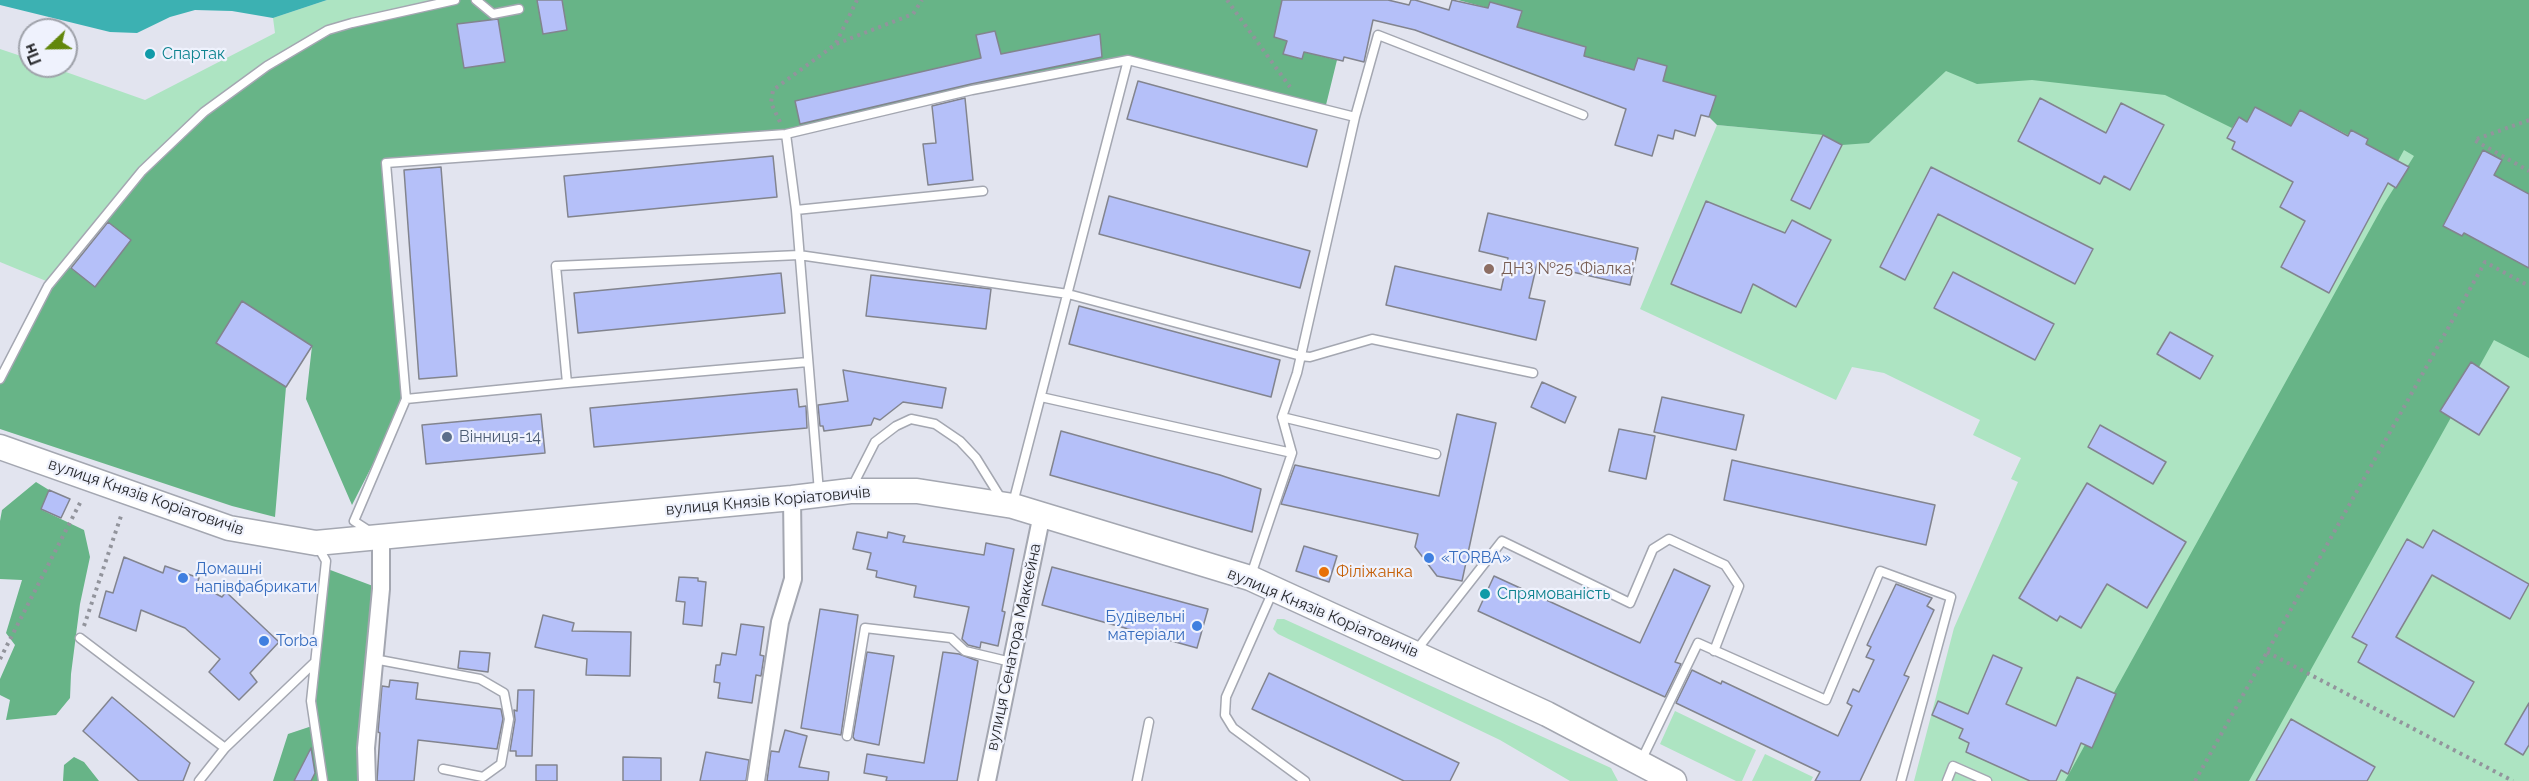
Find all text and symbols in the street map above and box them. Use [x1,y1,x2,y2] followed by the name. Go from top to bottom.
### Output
[18,18,78,78] north arrow
[20,41,45,68] text: Пн
[162,44,225,64] place label: Спартак
[143,47,157,61] marker: Спартак
[1501,259,1634,279] place label: ДНЗ №25 'Фіалка'
[1482,262,1496,276] marker: ДНЗ №25 'Фіалка'
[459,427,541,447] place label: Вінниця-14
[440,430,454,444] marker: Вінниця-14
[46,454,246,540] street label: вулиця Князів Коріатовичів
[665,482,871,520] street label: вулиця Князів Коріатовичів
[983,542,1045,752] street label: вулиця Сенатора Маккейна
[1441,548,1511,568] place label: «TORBA»
[1422,551,1436,565] marker: «TORBA»
[195,559,317,597] place label: Домашні напівфабрикати
[1336,562,1413,582] place label: Філіжанка
[1225,564,1421,662] street label: вулиця Князів Коріатовичів
[1317,565,1331,579] marker: Філіжанка
[176,571,190,585] marker: Домашні напівфабрикати
[1497,584,1610,604] place label: Спрямованість
[1478,587,1492,601] marker: Спрямованість
[1105,607,1185,645] place label: Будівельні матеріали
[1190,619,1204,633] marker: Будівельні матеріали
[276,631,318,651] place label: Torba
[257,634,271,648] marker: Torba

